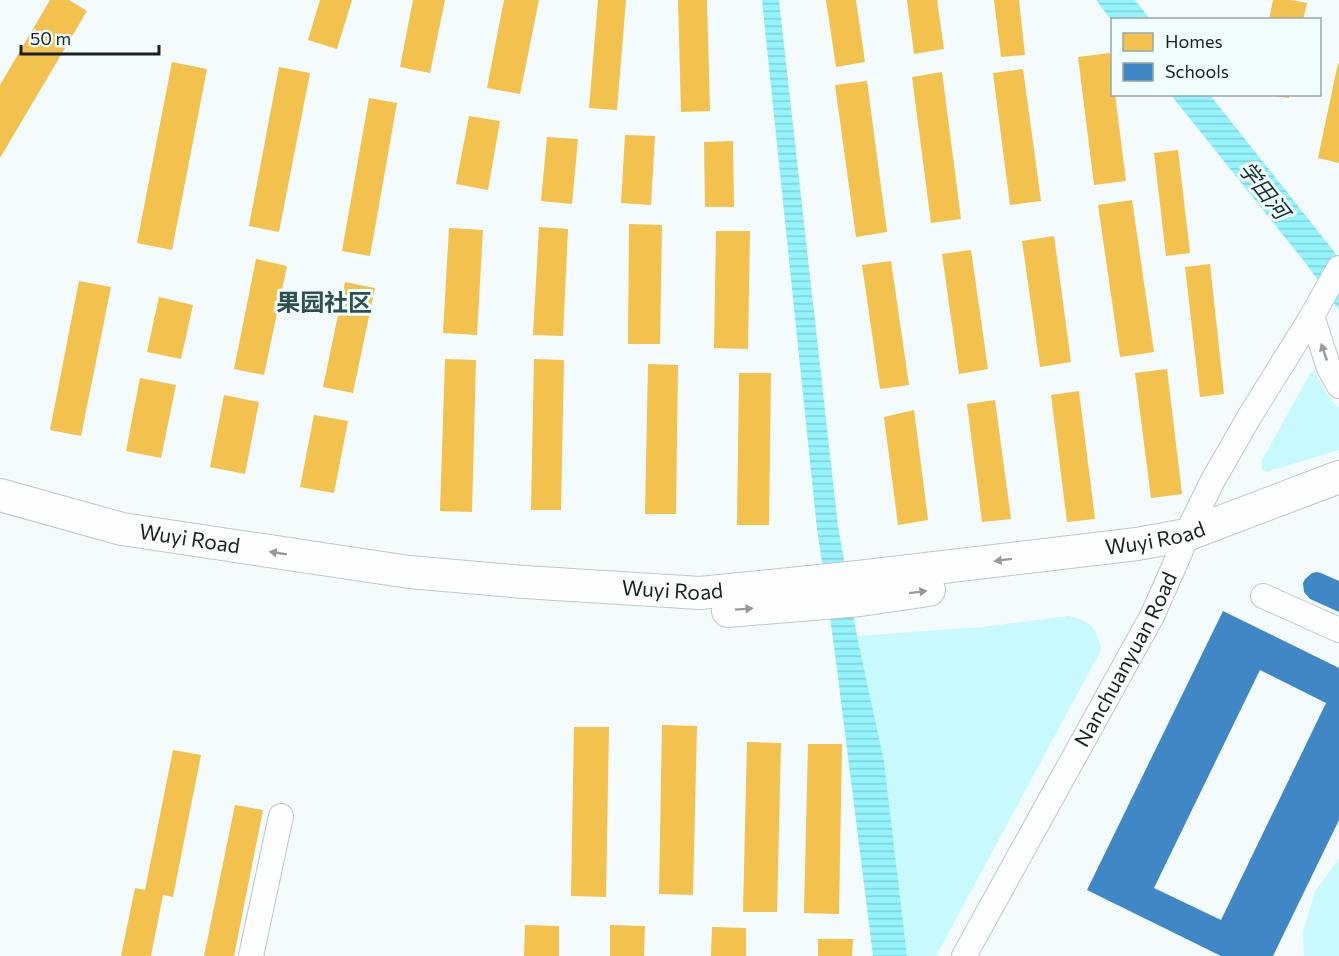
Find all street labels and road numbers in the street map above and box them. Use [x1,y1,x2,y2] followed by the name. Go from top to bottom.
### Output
[1103,515,1208,559] street label: Wuyi Road
[138,518,242,558] street label: Wuyi Road
[1068,568,1181,751] street label: Nanchuanyuan Road
[621,574,724,604] street label: Wuyi Road

